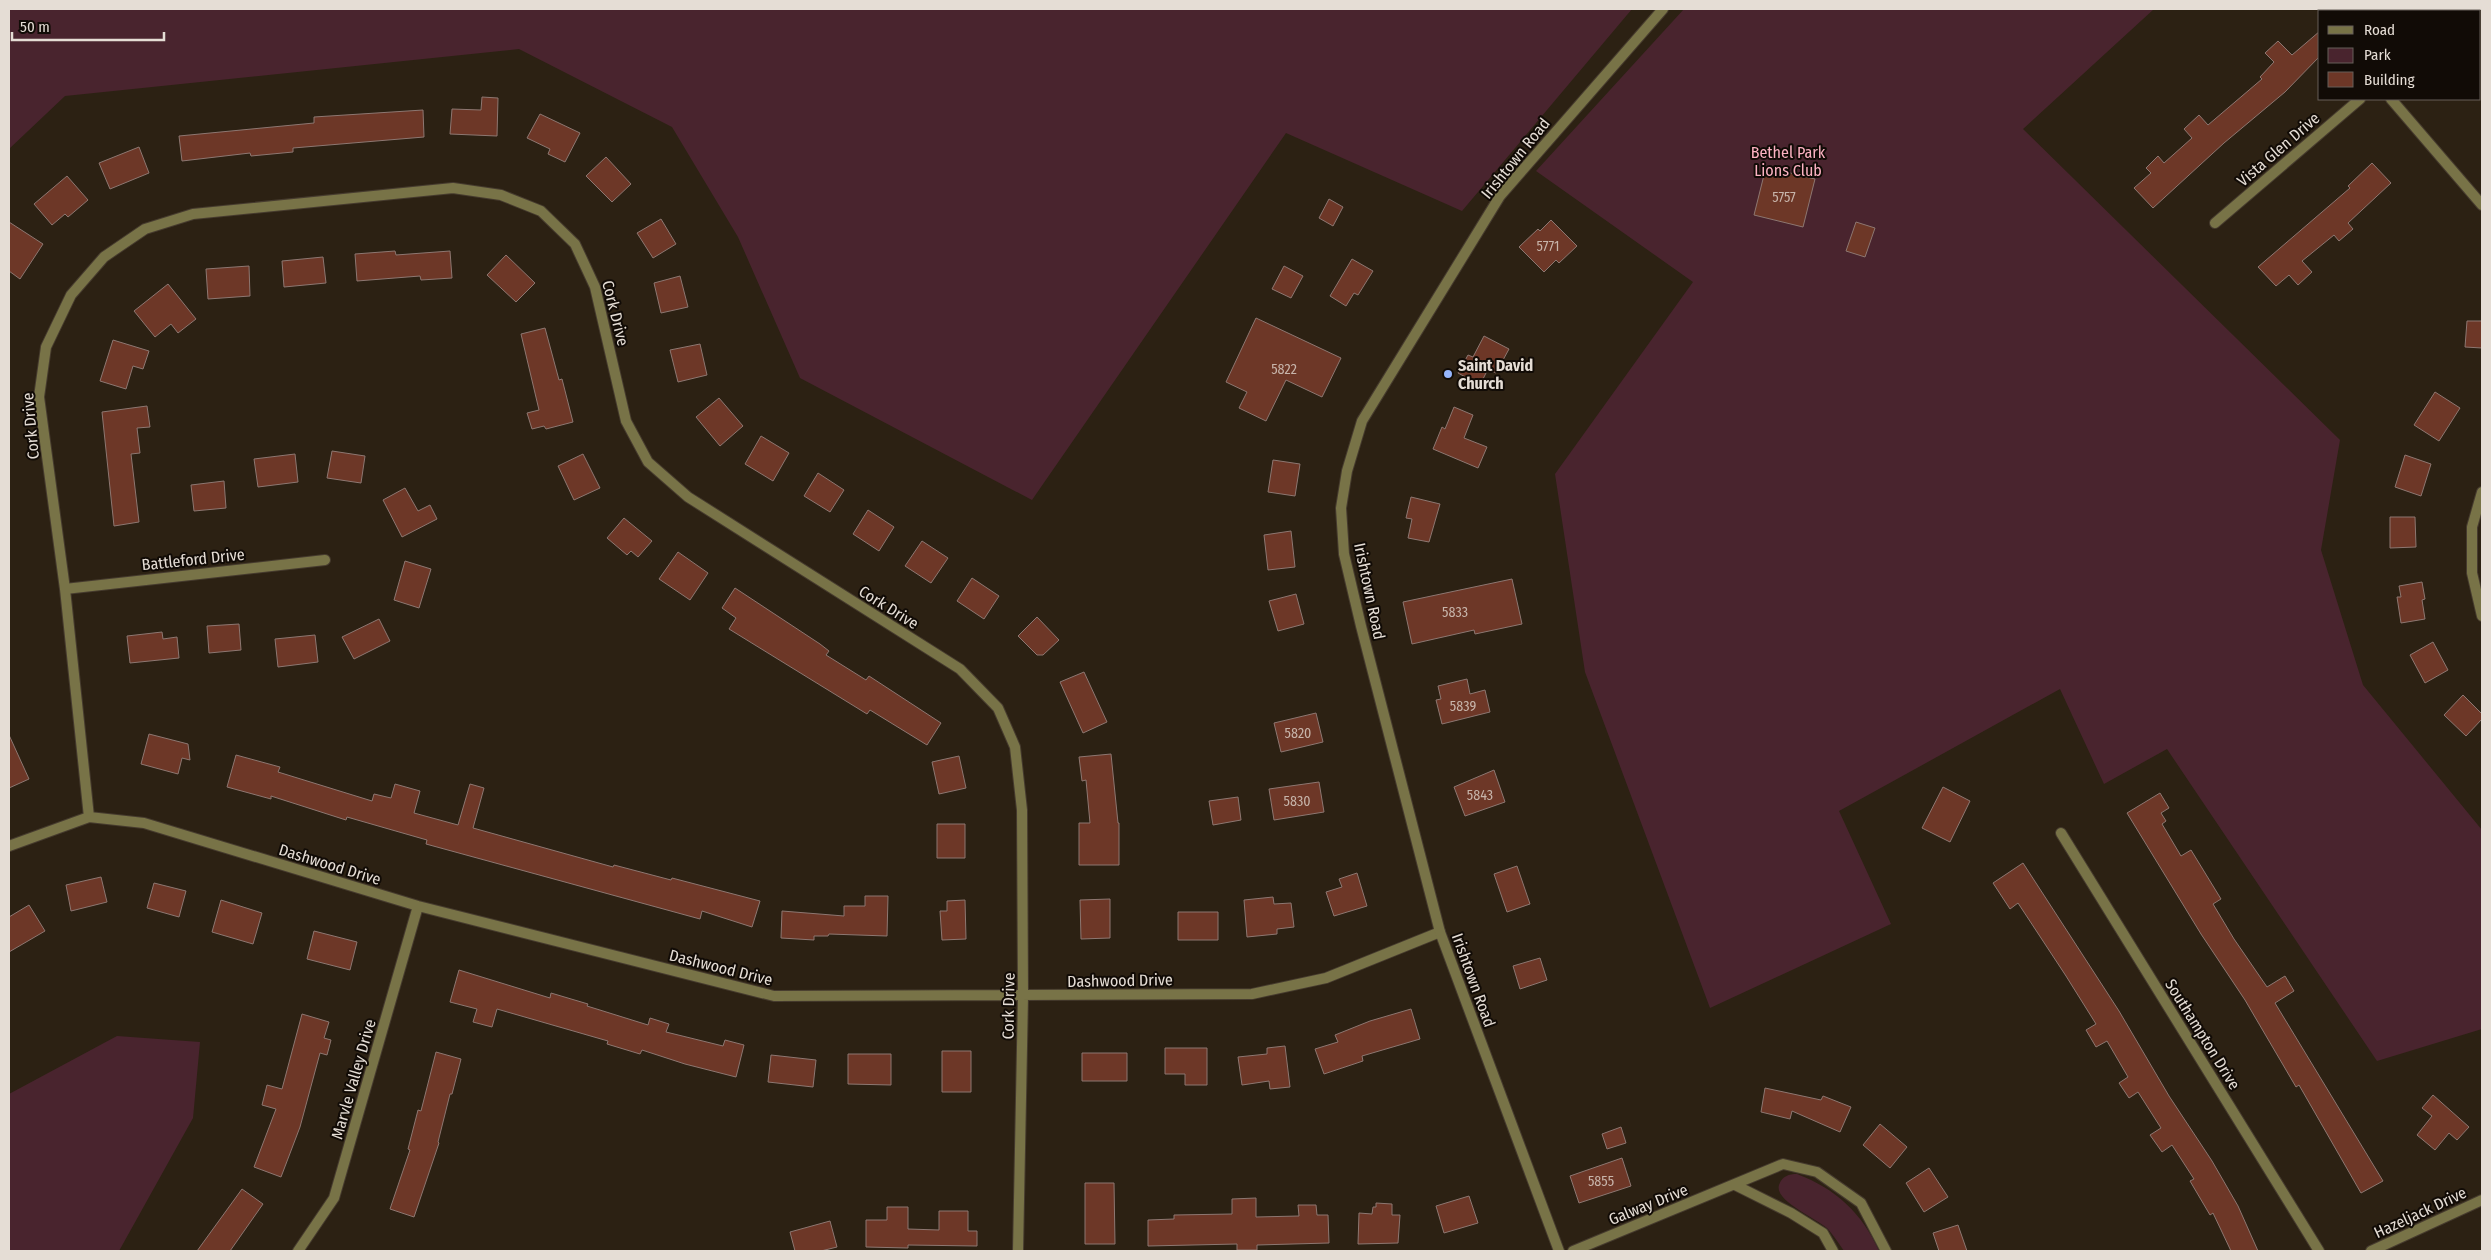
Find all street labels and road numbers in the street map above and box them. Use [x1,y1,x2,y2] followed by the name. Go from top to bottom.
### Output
[2233,108,2324,190] street label: Vista Glen Drive
[1477,114,1554,203] street label: Irishtown Road
[598,278,633,348] street label: Cork Drive
[18,392,43,460] street label: Cork Drive
[1350,541,1389,641] street label: Irishtown Road
[141,545,246,574] street label: Battleford Drive
[855,582,922,633] street label: Cork Drive
[277,840,383,889] street label: Dashwood Drive
[1448,931,1499,1030] street label: Irishtown Road
[667,945,775,990] street label: Dashwood Drive
[1067,970,1173,991] street label: Dashwood Drive
[998,972,1019,1040] street label: Cork Drive
[2161,976,2244,1093] street label: Southampton Drive
[327,1017,380,1141] street label: Marvle Valley Drive
[1606,1180,1691,1229] street label: Galway Drive
[2371,1183,2469,1242] street label: Hazeljack Drive

